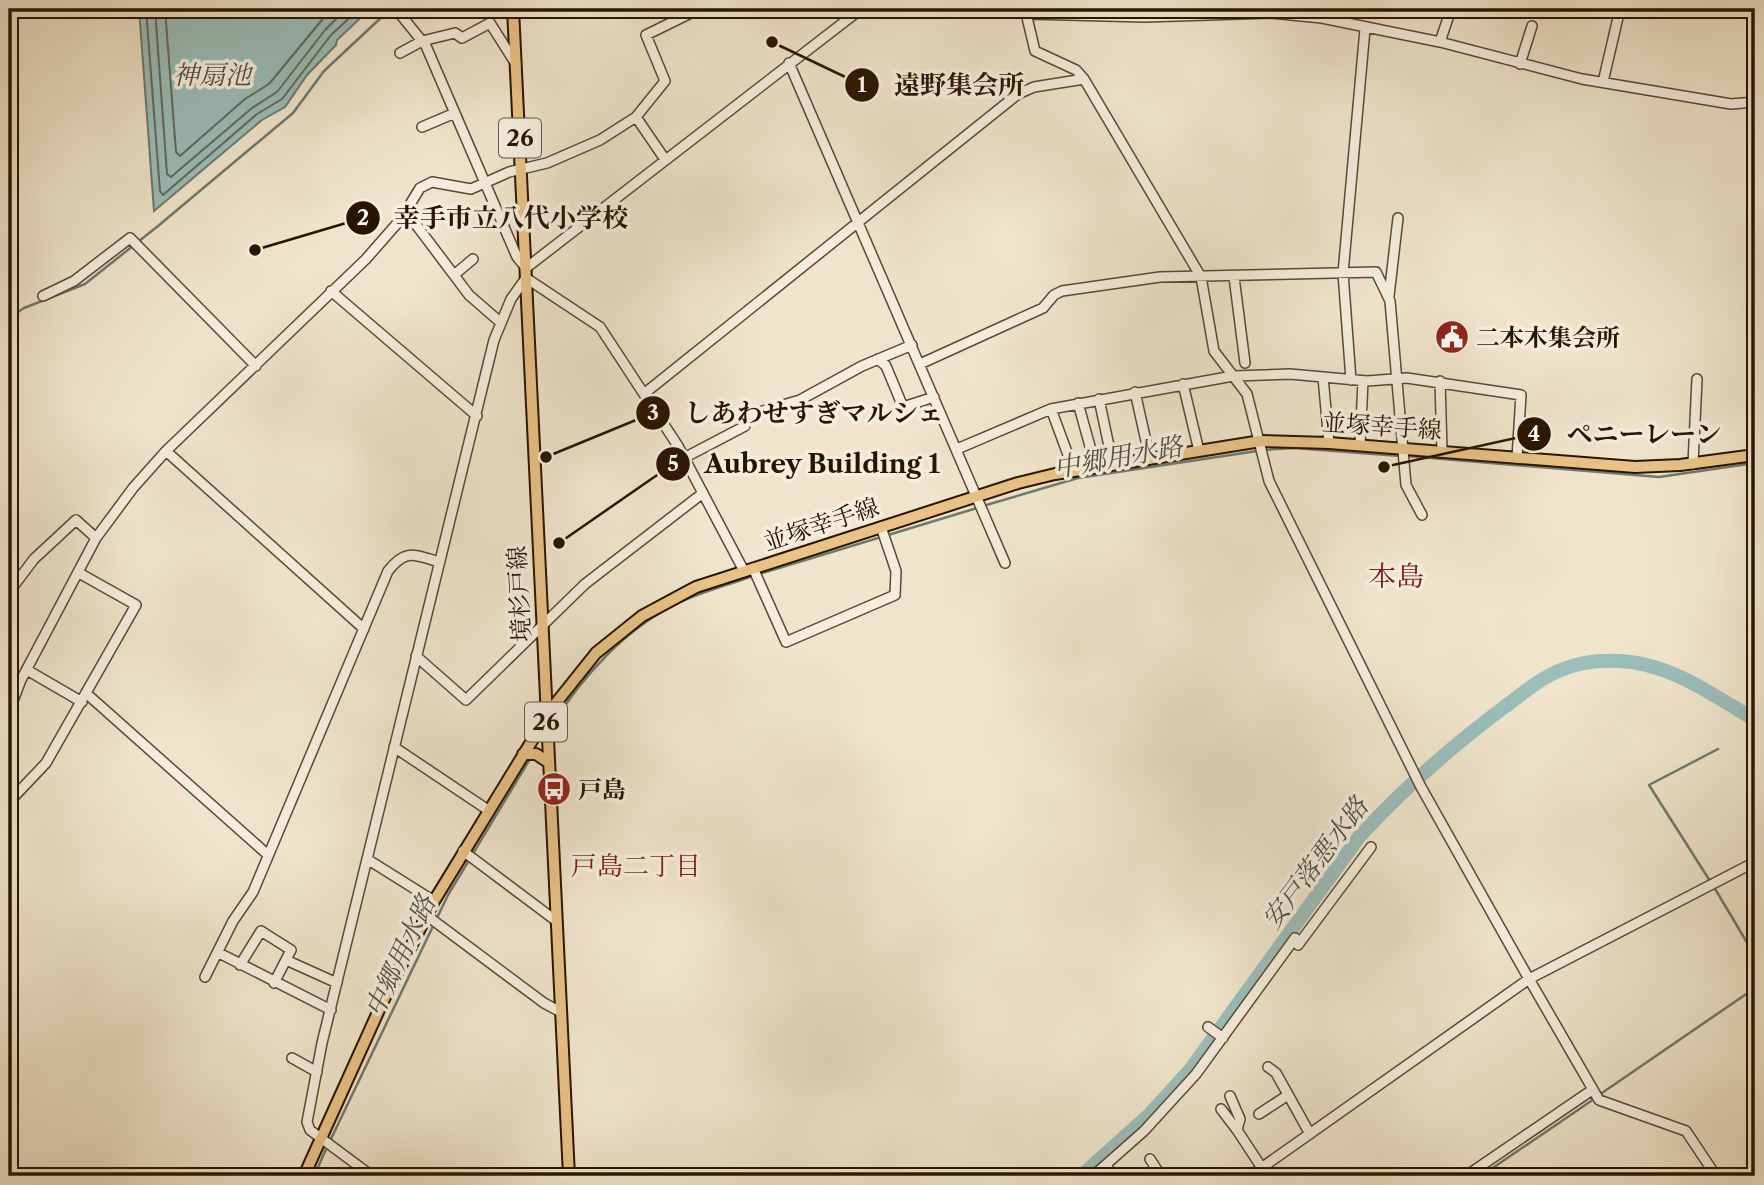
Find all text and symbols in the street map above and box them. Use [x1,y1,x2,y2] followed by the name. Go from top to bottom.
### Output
[173,59,254,91] water label: 神扇池
[845,61,1038,108] callout: 遠野集会所
[894,69,1024,101] text: 遠野集会所
[857,72,867,97] text: 1
[499,119,541,158] road number: 26
[345,194,642,241] callout: 幸手市立八代小学校
[394,202,628,234] text: 幸手市立八代小学校
[357,205,369,230] text: 2
[1433,318,1471,356] public building icon: 二本木集会所
[1476,323,1620,352] place label: 二本木集会所
[635,389,958,436] callout: しあわせすぎマルシェ
[685,397,943,429] text: しあわせすぎマルシェ
[647,400,659,425] text: 3
[1321,407,1443,445] street label: 並塚幸手線
[1517,410,1736,457] callout: ペニーレーン
[1567,418,1721,450] text: ペニーレーン
[1528,421,1540,446] text: 4
[1051,430,1187,484] water label: 中郷用水路
[655,440,955,487] callout: Aubrey Building 1
[703,448,940,480] text: Aubrey Building 1
[667,451,679,476] text: 5
[759,492,883,556] street label: 並塚幸手線
[502,545,536,643] street label: 境杉戸線
[1368,559,1424,593] district label: 本島
[525,702,567,742] road number: 26
[535,770,573,808] bus stop icon: 戸島
[578,775,626,804] place label: 戸島
[1255,789,1376,935] water label: 安戸落悪水路
[571,850,701,882] district label: 戸島二丁目
[358,889,443,1022] water label: 中郷用水路

